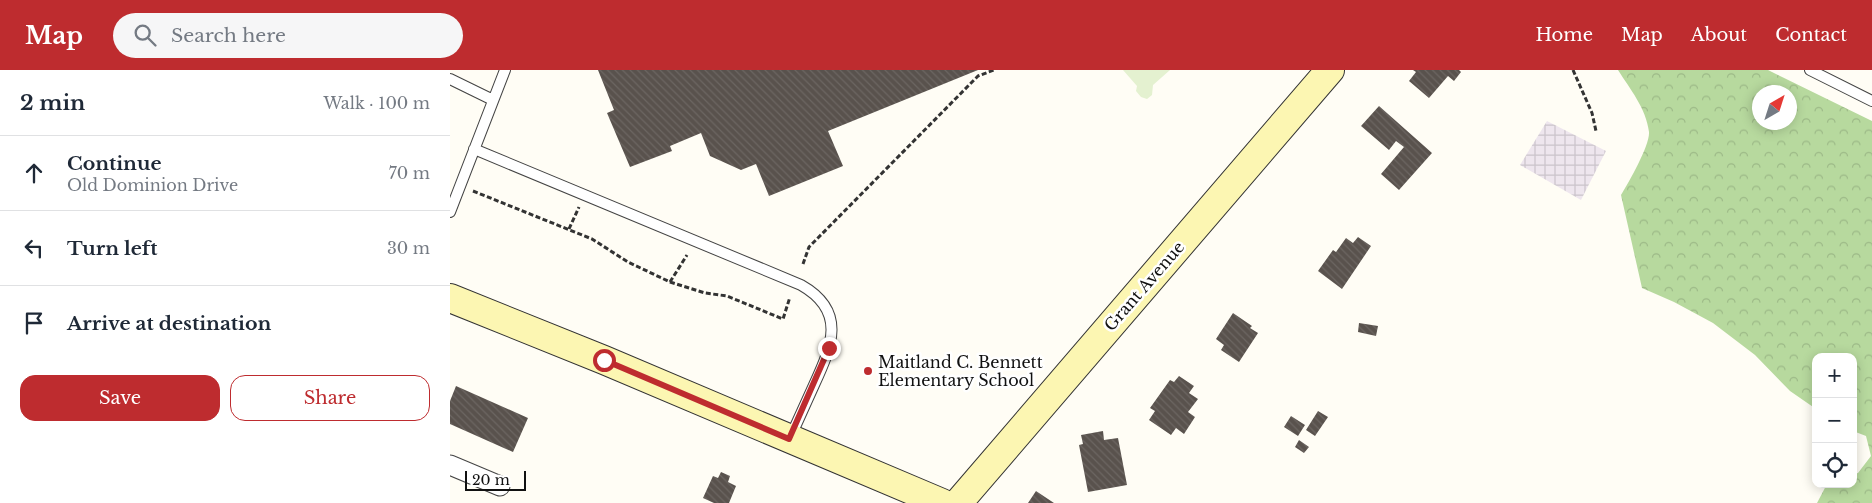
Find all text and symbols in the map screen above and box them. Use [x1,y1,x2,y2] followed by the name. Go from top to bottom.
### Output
[113,13,463,58] search box
[25,21,83,50] text: Map
[131,21,159,49] icon: search
[171,24,286,47] text: Search here
[1535,24,1593,46] text: Home
[1621,24,1663,46] text: Map
[1691,24,1747,46] text: About
[1775,24,1847,46] text: Contact
[1752,85,1797,130] north arrow
[20,90,85,116] text: 2 min
[323,93,430,113] text: Walk · 100 m
[67,152,162,175] text: Continue
[20,159,48,187] icon: ahead
[389,163,430,183] text: 70 m
[67,175,238,195] text: Old Dominion Drive
[20,234,48,262] icon: left
[67,237,158,260] text: Turn left
[1100,237,1188,335] street label: Grant Avenue
[387,238,430,258] text: 30 m
[20,309,48,337] icon: arrive
[67,312,271,335] text: Arrive at destination
[818,337,841,360] route end
[593,349,616,372] route start
[878,352,1043,390] place label: Maitland C. Bennett Elementary School
[1812,353,1857,488] map controls
[1812,353,1857,398] button: +
[862,365,874,377] marker: Maitland C. Bennett Elementary School
[20,375,220,421] button: Save
[230,375,430,421] button: Share
[1812,398,1857,443] button: −
[1812,443,1857,488] button: locate
[465,468,526,491] scale bar
[472,471,510,489] text: 20 m

